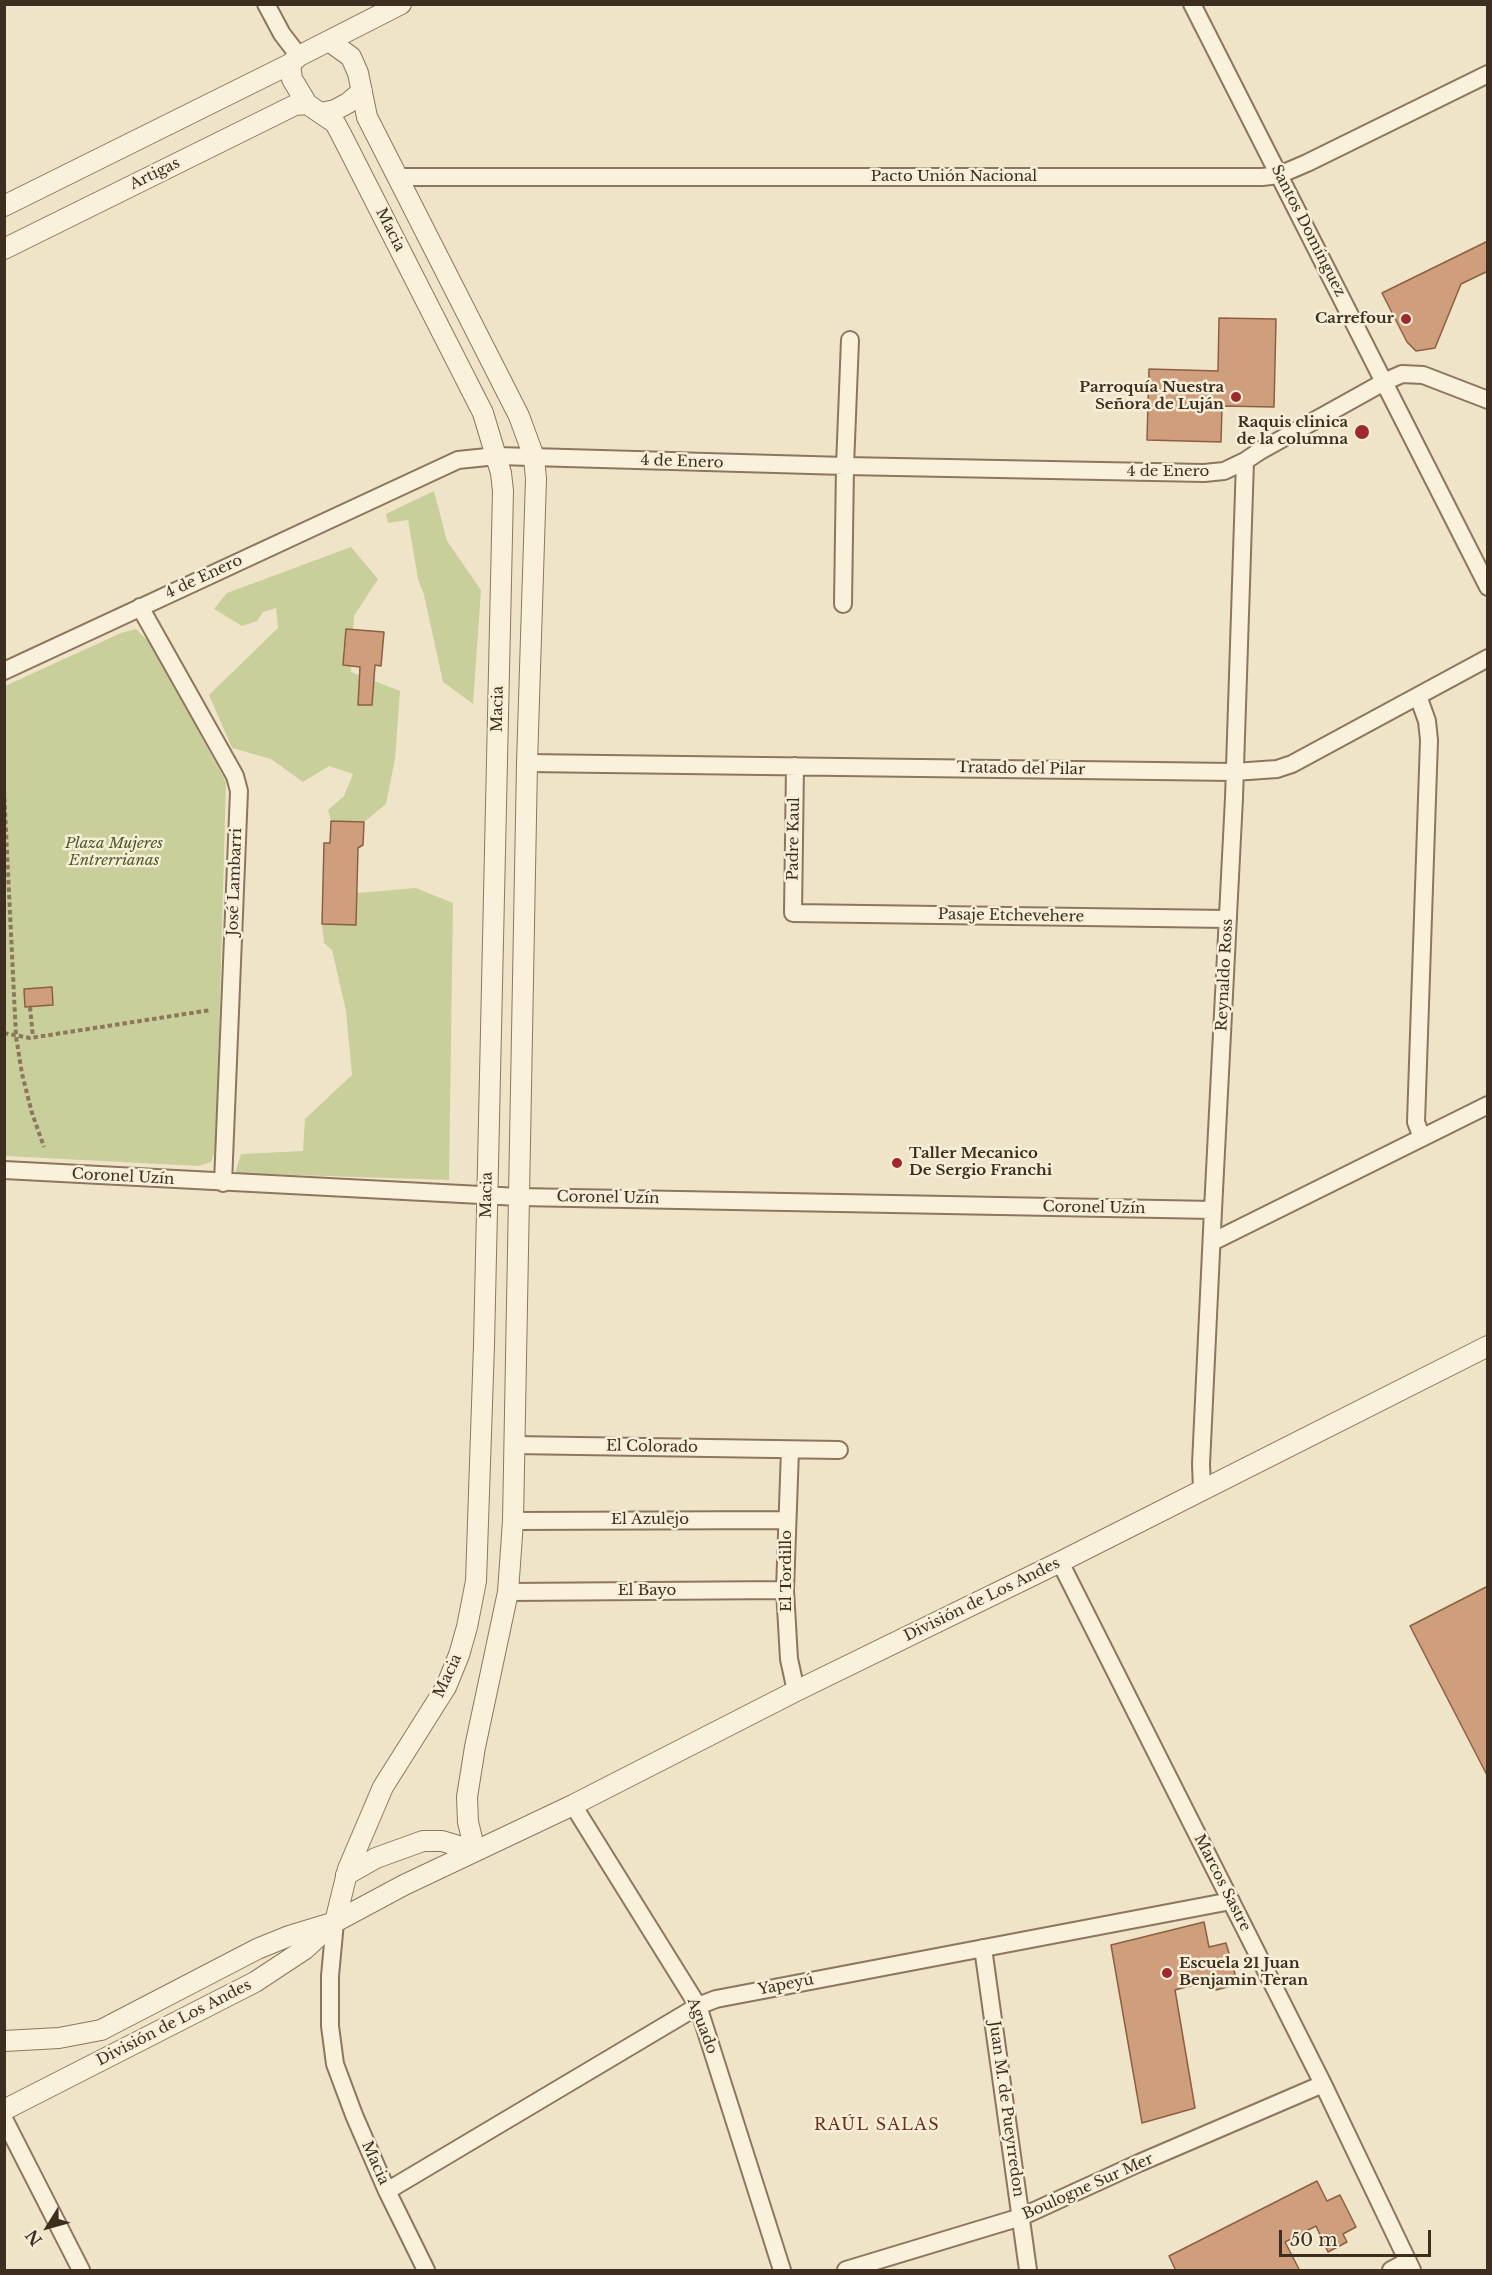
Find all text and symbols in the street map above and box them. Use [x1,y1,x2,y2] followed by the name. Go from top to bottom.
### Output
[127,154,183,194] street label: Artigas
[1267,162,1349,300] street label: Santos Domínguez
[871,168,1037,186] street label: Pacto Unión Nacional
[372,205,408,255] street label: Macia
[1315,310,1394,328] place label: Carrefour
[1399,312,1413,326] marker: Carrefour
[1079,379,1224,414] place label: Parroquía Nuestra Señora de Luján
[1229,390,1243,404] marker: Parroquía Nuestra Señora de Luján
[1236,414,1348,449] place label: Raquis clinica de la columna
[1353,423,1371,441] marker: Raquis clinica de la columna
[640,452,724,472] street label: 4 de Enero
[1127,463,1209,481] street label: 4 de Enero
[163,551,245,603] street label: 4 de Enero
[489,686,507,732] street label: Macia
[957,759,1085,779] street label: Tratado del Pilar
[784,797,804,881] street label: Padre Kaul
[224,828,246,936] street label: José Lambarri
[65,835,163,870] park label: Plaza Mujeres Entrerrianas
[938,906,1084,926] street label: Pasaje Etchevehere
[1213,918,1237,1032] street label: Reynaldo Ross
[909,1145,1052,1180] place label: Taller Mecanico De Sergio Franchi
[890,1156,904,1170] marker: Taller Mecanico De Sergio Franchi
[71,1165,175,1189] street label: Coronel Uzín
[478,1172,496,1218] street label: Macia
[556,1188,660,1208] street label: Coronel Uzín
[1042,1198,1146,1218] street label: Coronel Uzín
[606,1437,698,1457] street label: El Colorado
[611,1511,689,1529] street label: El Azulejo
[778,1530,796,1612] street label: El Tordillo
[901,1554,1063,1646] street label: División de Los Andes
[618,1582,676,1600] street label: El Bayo
[430,1651,466,1701] street label: Macia
[1190,1831,1254,1935] street label: Marcos Sastre
[1179,1955,1308,1990] place label: Escuela 21 Juan Benjamin Teran
[1160,1966,1174,1980] marker: Escuela 21 Juan Benjamin Teran
[757,1971,815,1999] street label: Yapeyú
[94,1976,254,2070] street label: División de Los Andes
[683,1995,721,2057] street label: Aguado
[985,2020,1027,2198] street label: Juan M. de Pueyrredon
[814,2115,940,2135] district label: RAÚL SALAS
[357,2138,393,2188] street label: Macia
[1020,2150,1156,2224] street label: Boulogne Sur Mer
[18,2197,78,2257] north arrow
[1282,2218,1434,2256] scale bar
[21,2226,46,2250] text: N
[1290,2229,1338,2251] text: 50 m

